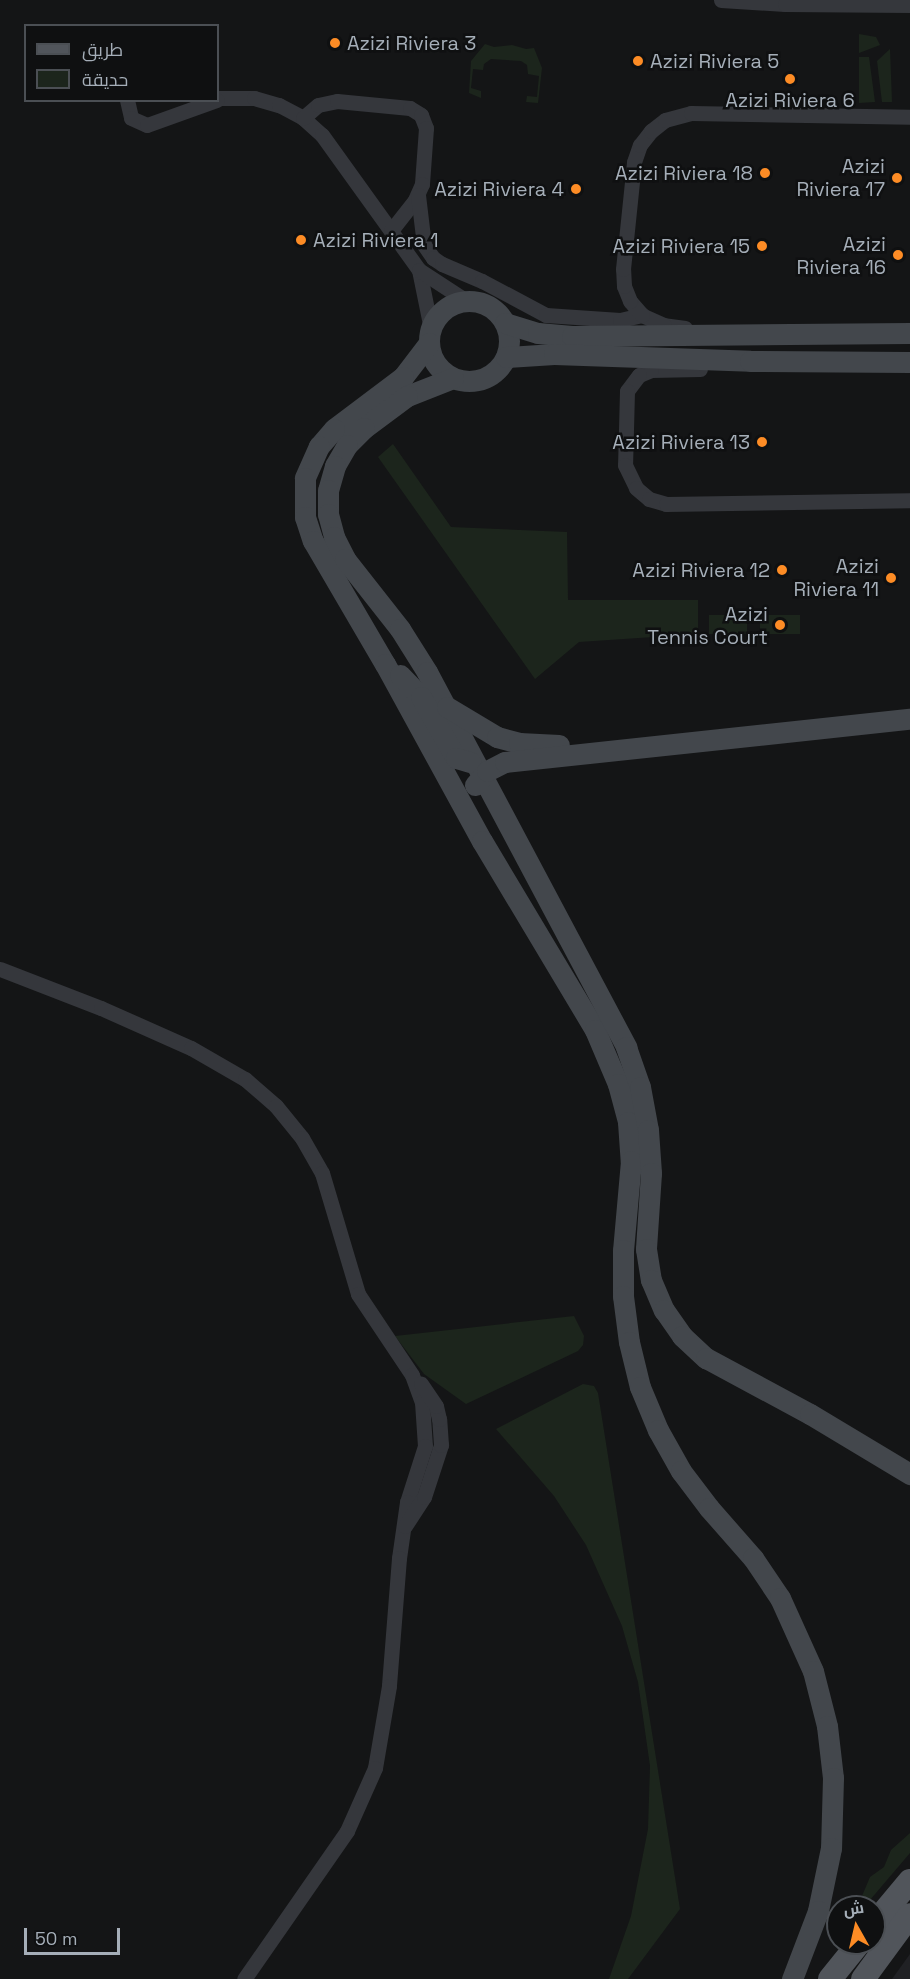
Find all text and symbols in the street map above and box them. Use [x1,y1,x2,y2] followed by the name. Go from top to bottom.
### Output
[24,24,219,102] legend
[347,31,476,55] place label: Azizi Riviera 3
[328,36,342,50] marker: Azizi Riviera 3
[82,38,123,61] text: طريق
[650,49,779,73] place label: Azizi Riviera 5
[631,54,645,68] marker: Azizi Riviera 5
[82,68,128,91] text: حديقة
[783,72,797,86] marker: Azizi Riviera 6
[725,88,855,112] place label: Azizi Riviera 6
[796,154,885,201] place label: Azizi Riviera 17
[615,161,753,185] place label: Azizi Riviera 18
[758,166,772,180] marker: Azizi Riviera 18
[890,171,904,185] marker: Azizi Riviera 17
[434,177,564,201] place label: Azizi Riviera 4
[569,182,583,196] marker: Azizi Riviera 4
[313,228,439,252] place label: Azizi Riviera 1
[797,232,886,279] place label: Azizi Riviera 16
[294,233,308,247] marker: Azizi Riviera 1
[612,234,750,258] place label: Azizi Riviera 15
[755,239,769,253] marker: Azizi Riviera 15
[891,248,905,262] marker: Azizi Riviera 16
[612,430,750,454] place label: Azizi Riviera 13
[755,435,769,449] marker: Azizi Riviera 13
[793,554,879,601] place label: Azizi Riviera 11
[632,558,770,582] place label: Azizi Riviera 12
[775,563,789,577] marker: Azizi Riviera 12
[884,571,898,585] marker: Azizi Riviera 11
[647,602,768,649] place label: Azizi Tennis Court
[773,618,787,632] marker: Azizi Tennis Court
[826,1895,886,1955] north arrow
[842,1897,865,1920] text: ش
[27,1916,123,1954] scale bar
[35,1927,77,1950] text: 50 m

